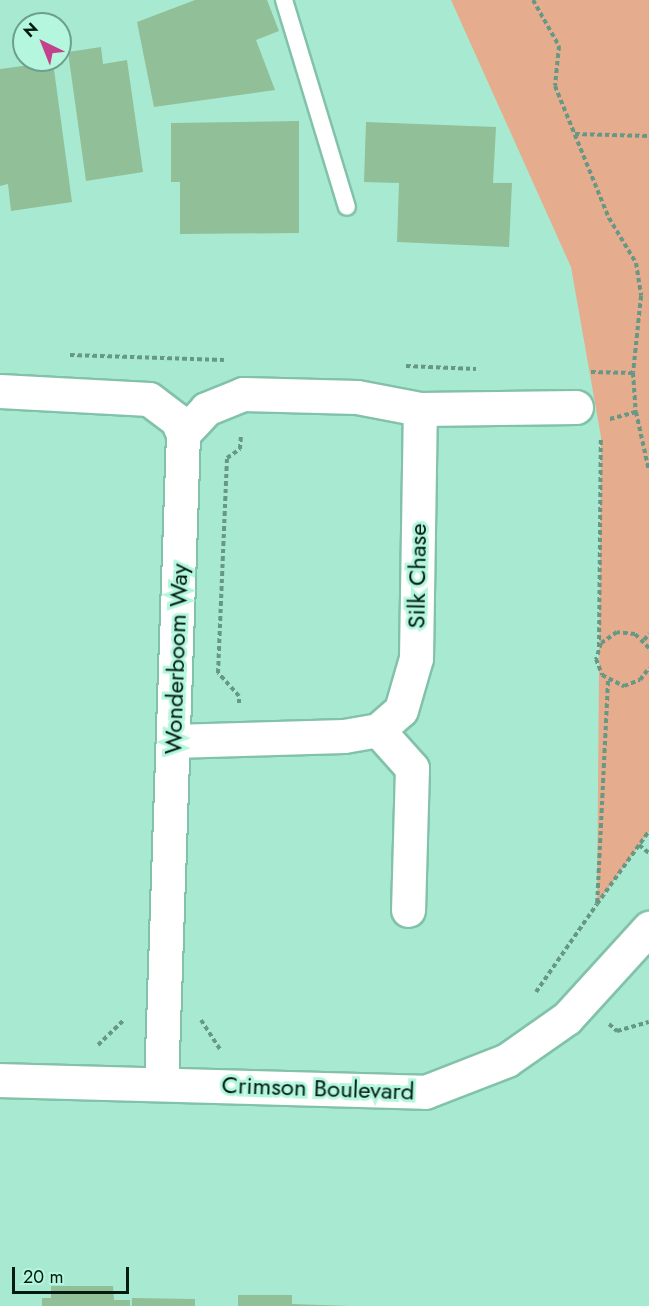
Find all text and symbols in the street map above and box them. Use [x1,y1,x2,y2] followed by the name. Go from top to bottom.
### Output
[12,12,72,72] north arrow
[18,17,43,43] text: N
[402,523,432,629] street label: Silk Chase
[158,563,194,755] street label: Wonderboom Way
[221,1070,415,1106] street label: Crimson Boulevard
[15,1255,132,1293] scale bar
[23,1264,63,1290] text: 20 m

